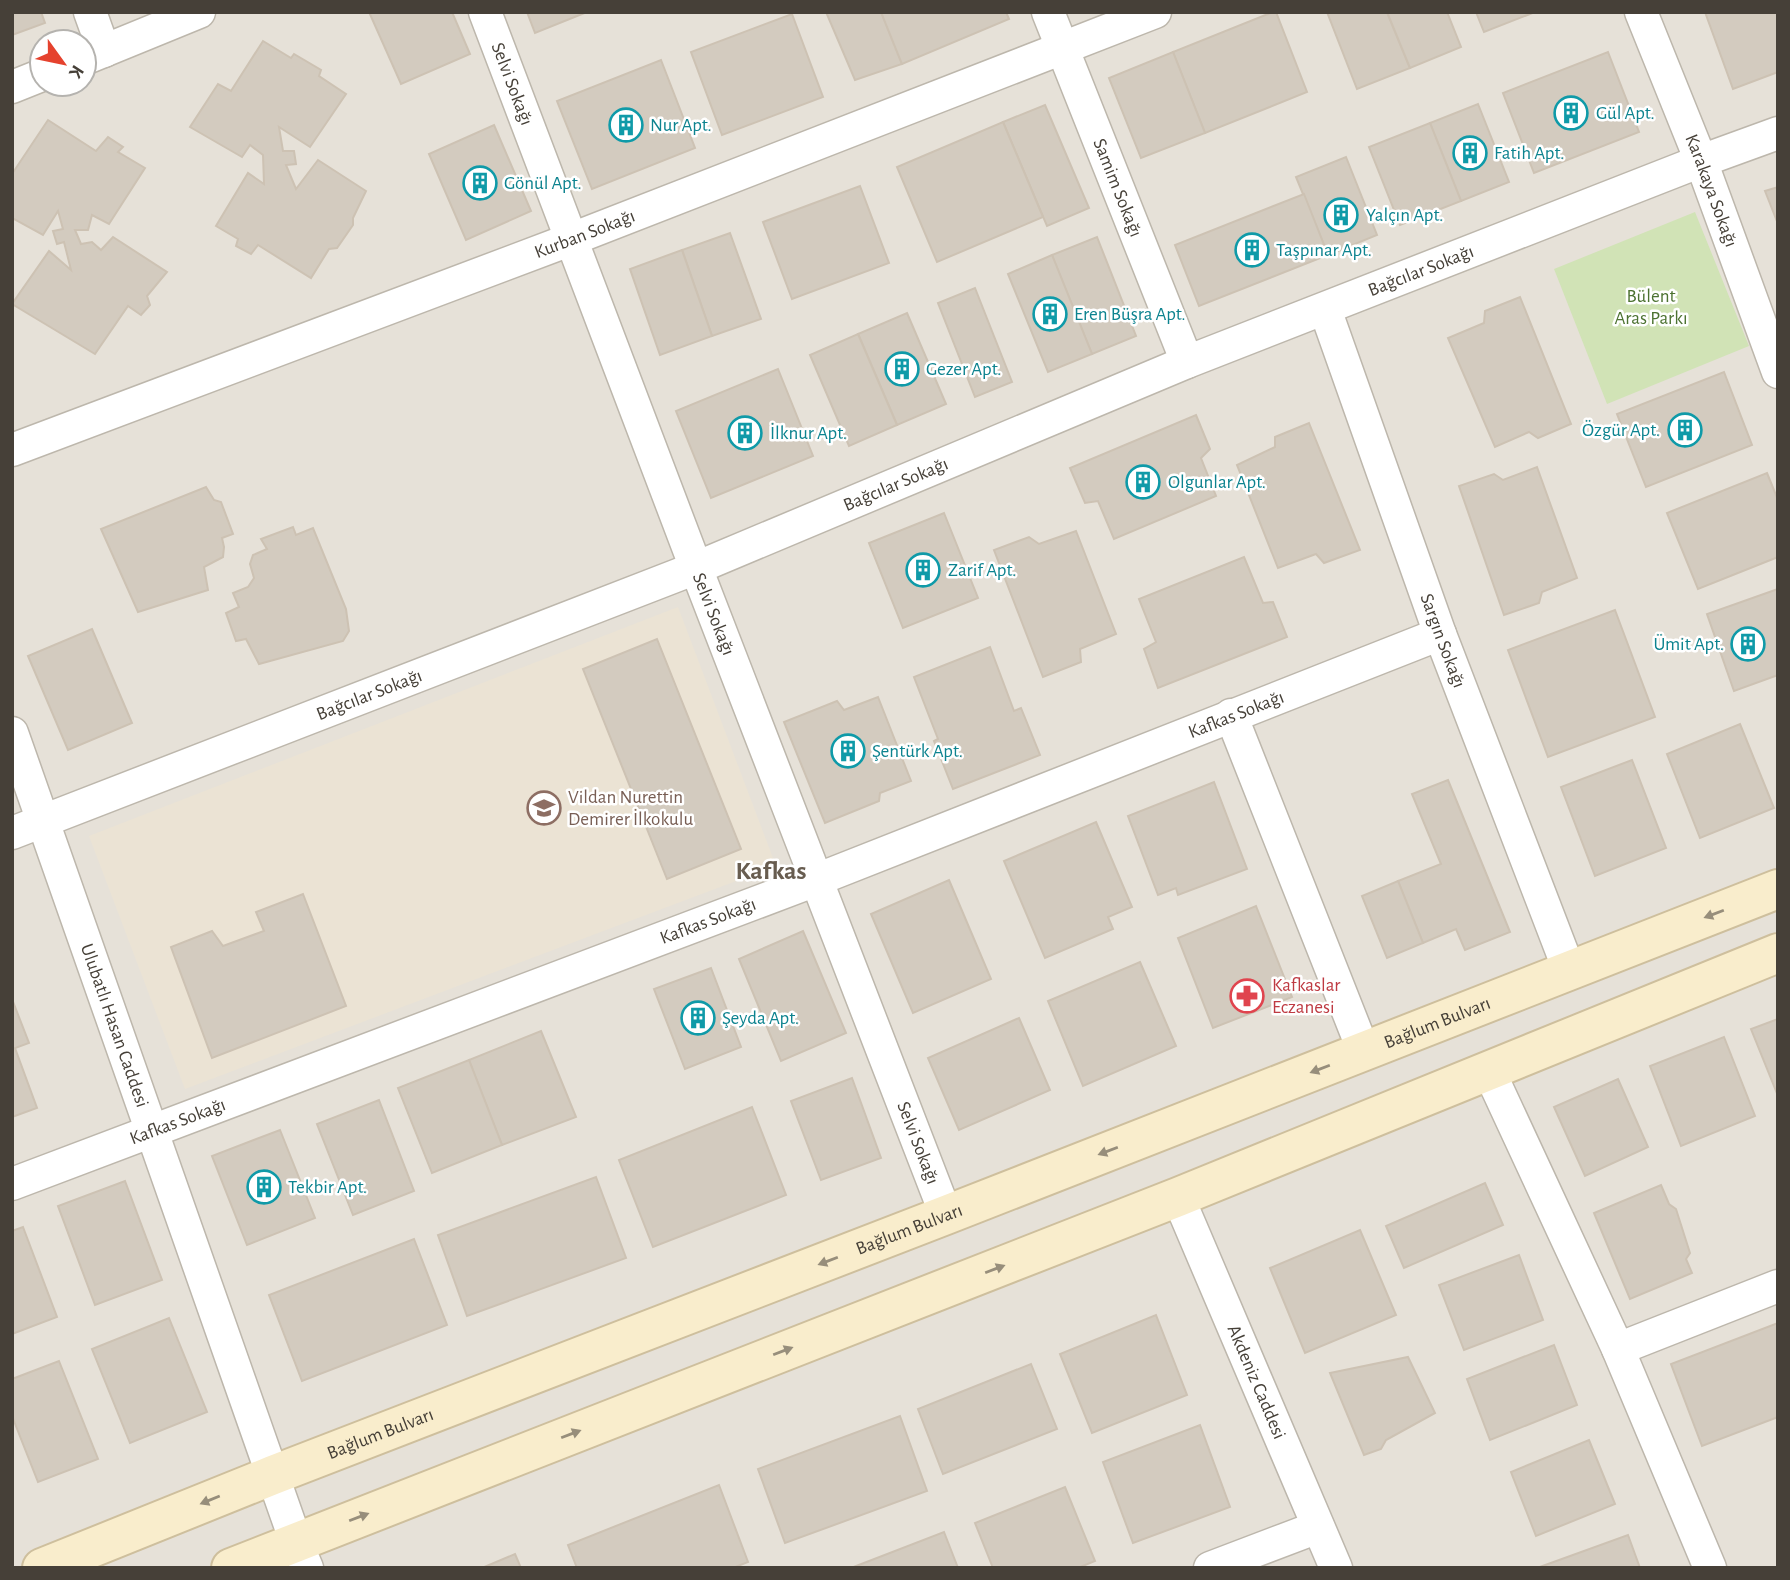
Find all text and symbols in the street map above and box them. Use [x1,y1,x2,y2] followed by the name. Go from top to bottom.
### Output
[28,28,98,98] north arrow
[488,40,537,128] street label: Selvi Sokağı
[65,62,87,82] text: K
[1552,94,1590,132] building icon: Gül Apt.
[1596,104,1655,123] place label: Gül Apt.
[607,106,645,144] building icon: Nur Apt.
[650,116,712,135] place label: Nur Apt.
[1682,131,1741,250] street label: Karakaya Sokağı
[1451,134,1489,172] building icon: Fatih Apt.
[1090,136,1146,240] street label: Samim Sokağı
[1494,144,1564,163] place label: Fatih Apt.
[461,164,499,202] building icon: Gönül Apt.
[504,174,582,193] place label: Gönül Apt.
[1322,196,1360,234] building icon: Yalçın Apt.
[532,206,637,262] street label: Kurban Sokağı
[1366,206,1443,225] place label: Yalçın Apt.
[1233,231,1271,269] building icon: Taşpınar Apt.
[1276,241,1372,260] place label: Taşpınar Apt.
[1365,241,1476,300] street label: Bağcılar Sokağı
[1614,287,1688,328] park label: Bülent Aras Parkı
[1031,295,1069,333] building icon: Eren Büşra Apt.
[1074,305,1186,324] place label: Eren Büşra Apt.
[883,350,921,388] building icon: Gezer Apt.
[926,360,1001,379] place label: Gezer Apt.
[1666,411,1704,449] building icon: Özgür Apt.
[726,414,764,452] building icon: İlknur Apt.
[1582,420,1660,440] place label: Özgür Apt.
[770,423,847,443] place label: İlknur Apt.
[840,454,951,515] street label: Bağcılar Sokağı
[1124,463,1162,501] building icon: Olgunlar Apt.
[1168,473,1266,492] place label: Olgunlar Apt.
[904,551,942,589] building icon: Zarif Apt.
[948,561,1016,580] place label: Zarif Apt.
[689,570,738,658] street label: Selvi Sokağı
[1417,591,1469,690] street label: Sargın Sokağı
[1729,625,1767,663] building icon: Ümit Apt.
[1653,634,1724,654] place label: Ümit Apt.
[314,666,425,724] street label: Bağcılar Sokağı
[1185,687,1286,742] street label: Kafkas Sokağı
[829,732,867,770] building icon: Şentürk Apt.
[872,742,963,761] place label: Şentürk Apt.
[568,788,693,829] place label: Vildan Nurettin Demirer İlkokulu
[525,789,563,827] school or university icon: Vildan Nurettin Demirer İlkokulu
[735,858,807,884] district label: Kafkas
[657,894,759,948] street label: Kafkas Sokağı
[1704,908,1725,919] one-way arrow
[77,941,152,1110] street label: Ulubatlı Hasan Caddesi
[1272,976,1340,1017] place label: Kafkaslar Eczanesi
[1228,977,1266,1015] pharmacy icon: Kafkaslar Eczanesi
[1381,993,1493,1052] street label: Bağlum Bulvarı
[679,999,717,1037] building icon: Şeyda Apt.
[722,1009,799,1028] place label: Şeyda Apt.
[1309,1063,1330,1074] one-way arrow
[127,1095,228,1148] street label: Kafkas Sokağı
[894,1099,943,1187] street label: Selvi Sokağı
[1098,1146,1119,1157] one-way arrow
[245,1168,283,1206] building icon: Tekbir Apt.
[288,1178,367,1197] place label: Tekbir Apt.
[853,1200,965,1258] street label: Bağlum Bulvarı
[817,1255,838,1266] one-way arrow
[984,1263,1005,1274] one-way arrow
[1224,1322,1289,1442] street label: Akdeniz Caddesi
[773,1346,794,1357] one-way arrow
[324,1404,436,1463] street label: Bağlum Bulvarı
[561,1429,582,1440] one-way arrow
[199,1495,220,1506] one-way arrow
[349,1511,370,1522] one-way arrow

